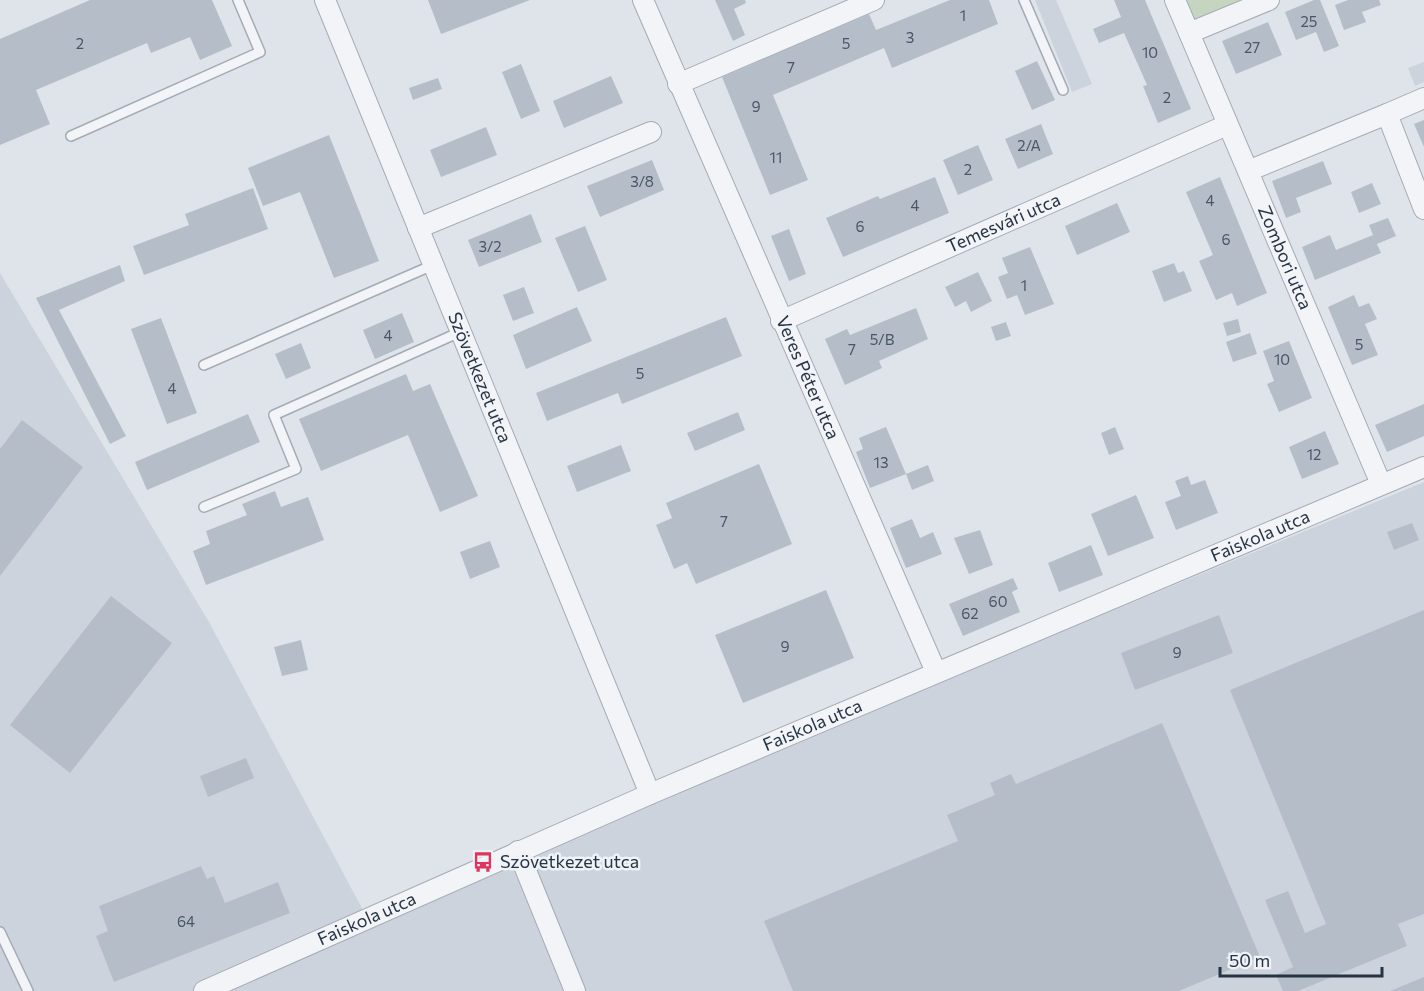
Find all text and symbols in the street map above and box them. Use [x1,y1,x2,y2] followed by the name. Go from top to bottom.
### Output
[960,6,966,24] house number: 1
[1301,12,1317,30] house number: 25
[906,28,914,46] house number: 3
[76,34,84,52] house number: 2
[842,34,850,52] house number: 5
[1244,38,1260,56] house number: 27
[1142,43,1158,61] house number: 10
[787,58,795,76] house number: 7
[1163,88,1171,106] house number: 2
[751,97,761,115] house number: 9
[1017,136,1041,154] house number: 2/A
[770,148,782,166] house number: 11
[964,160,972,178] house number: 2
[630,172,654,190] house number: 3/8
[943,188,1063,257] street label: Temesvári utca
[1206,191,1215,209] house number: 4
[911,196,920,214] house number: 4
[1254,202,1317,313] street label: Zombori utca
[855,217,865,235] house number: 6
[1221,230,1231,248] house number: 6
[478,237,502,255] house number: 3/2
[1021,276,1027,294] house number: 1
[444,309,517,446] street label: Szövetkezet utca
[772,312,845,442] street label: Veres Péter utca
[384,326,393,344] house number: 4
[870,330,895,348] house number: 5/B
[1355,335,1363,353] house number: 5
[848,340,856,358] house number: 7
[1274,350,1290,368] house number: 10
[636,364,644,382] house number: 5
[168,379,177,397] house number: 4
[1307,445,1321,463] house number: 12
[874,453,888,471] house number: 13
[1207,505,1313,566] street label: Faiskola utca
[720,512,728,530] house number: 7
[989,592,1007,610] house number: 60
[961,604,979,622] house number: 62
[780,637,790,655] house number: 9
[1172,643,1182,661] house number: 9
[759,694,865,755] street label: Faiskola utca
[471,850,495,874] bus stop icon: Szövetkezet utca
[500,850,639,872] place label: Szövetkezet utca
[314,887,419,950] street label: Faiskola utca
[177,912,195,930] house number: 64
[1220,940,1382,978] scale bar
[1229,949,1270,971] text: 50 m

